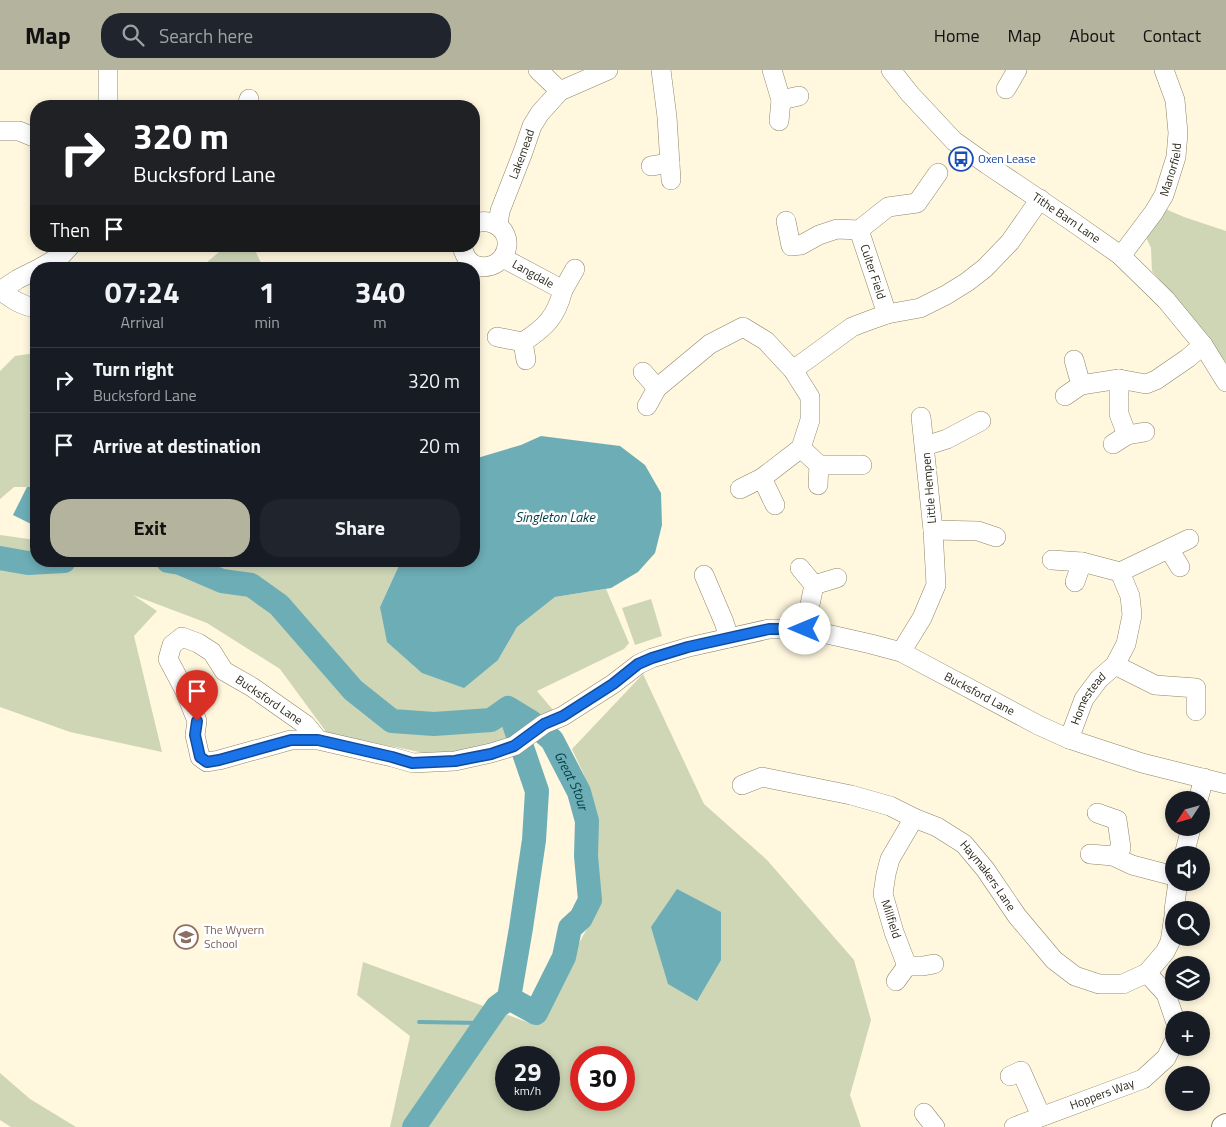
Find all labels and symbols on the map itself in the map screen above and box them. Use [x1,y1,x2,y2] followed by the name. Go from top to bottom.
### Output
[503,127,539,182] street label: Lakemead
[1154,142,1186,199] street label: Manorfield
[948,146,974,172] bus stop icon: Oxen Lease
[978,149,1036,168] place label: Oxen Lease
[1028,187,1105,248] street label: Tithe Barn Lane
[855,242,891,302] street label: Culter Field
[509,254,558,293] street label: Langdale
[916,452,941,524] street label: Little Hempen
[515,506,596,527] water label: Singleton Lake
[778,602,830,654] position arrow
[941,667,1018,720] street label: Bucksford Lane
[1065,667,1110,728] street label: Homestead
[176,670,218,721] pin
[232,670,307,729] street label: Bucksford Lane
[549,747,595,814] water label: Great Stour
[1165,791,1210,836] north arrow
[956,836,1021,915] street label: Haymakers Lane
[876,897,907,941] street label: Millfield
[204,920,264,953] place label: The Wyvern School
[173,924,199,950] school or university icon: The Wyvern School
[570,1046,635,1111] speed limit sign: 30
[1067,1073,1137,1114] street label: Hoppers Way

